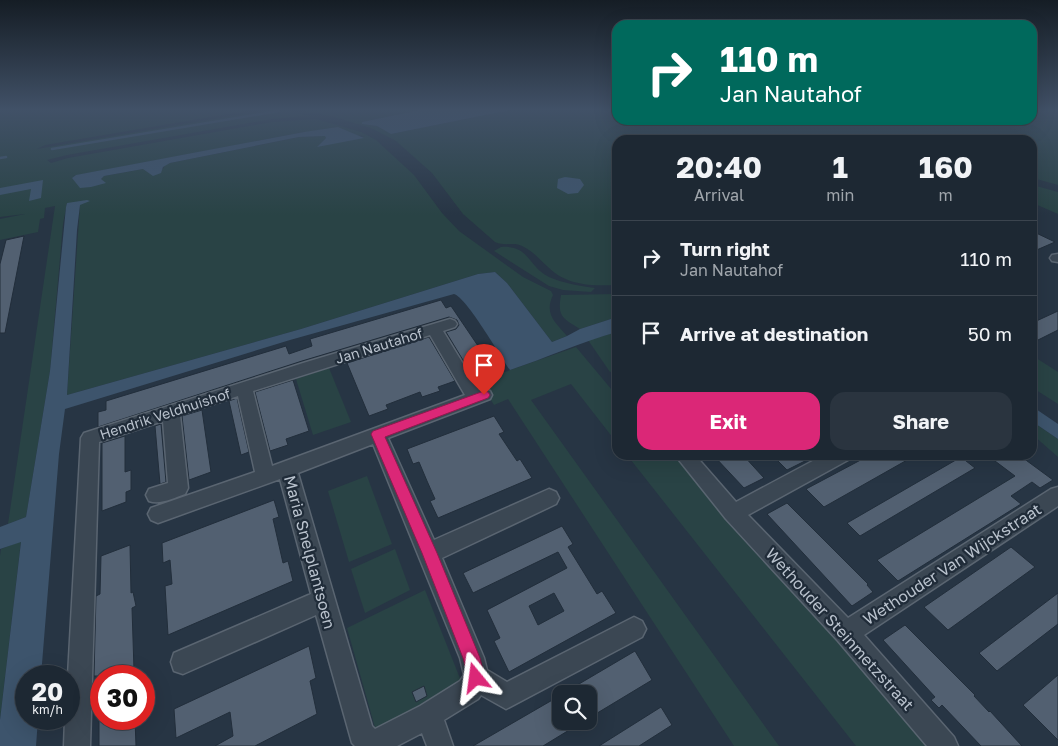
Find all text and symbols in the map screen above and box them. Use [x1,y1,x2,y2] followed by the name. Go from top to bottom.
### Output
[720,38,818,80] text: 110 m
[637,40,702,105] icon: right
[720,80,862,107] text: Jan Nautahof
[676,149,762,185] text: 20:40
[833,149,848,185] text: 1
[919,149,973,185] text: 160
[694,185,744,205] text: Arrival
[826,185,854,205] text: min
[939,185,953,205] text: m
[680,237,770,260] text: Turn right
[637,244,665,272] icon: right
[960,247,1012,270] text: 110 m
[680,260,783,280] text: Jan Nautahof
[637,319,665,347] icon: arrive
[680,322,868,345] text: Arrive at destination
[968,322,1012,345] text: 50 m
[333,324,425,367] street label: Jan Nautahof
[463,344,505,395] pin
[470,351,498,379] icon: arrive
[97,384,232,443] street label: Hendrik Veldhuishof
[637,392,820,450] button: Exit
[830,392,1012,450] button: Share
[280,473,340,631] street label: Maria Snelplantsoen
[859,499,1045,629] street label: Wethouder Van Wijckstraat
[762,543,918,715] street label: Wethouder Steinmetzstraat
[449,651,501,703] position arrow
[90,665,155,730] speed limit sign: 30
[32,676,63,707] text: 20
[552,685,597,730] map controls
[552,685,597,730] button: search
[32,702,63,717] text: km/h

